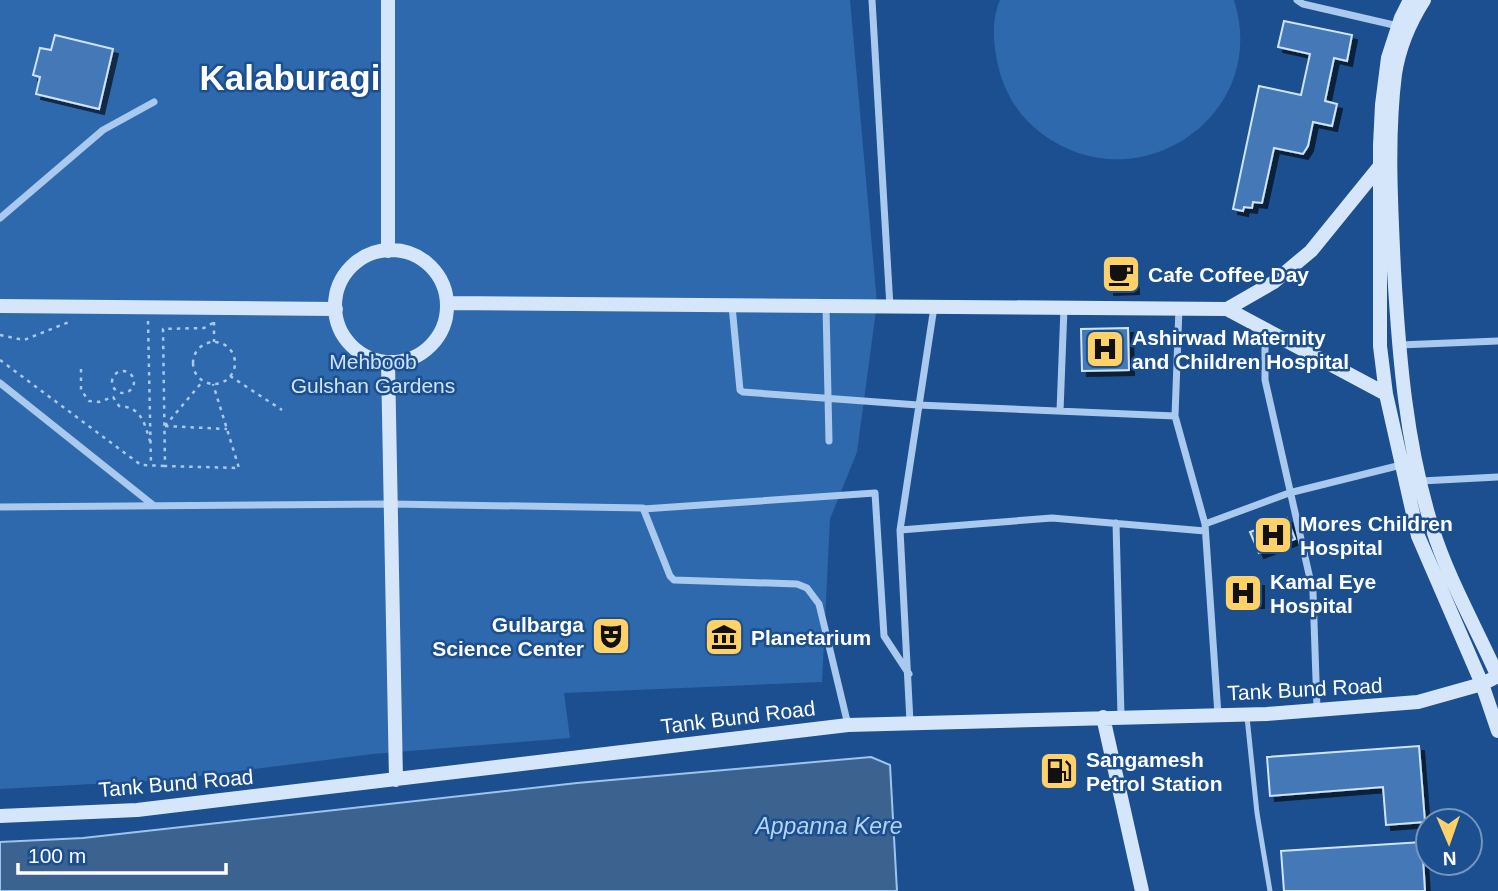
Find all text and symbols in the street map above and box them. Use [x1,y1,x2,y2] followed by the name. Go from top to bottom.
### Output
[200,58,380,97] district label: Kalaburagi
[1100,253,1142,295] cafe icon: Cafe Coffee Day
[1148,263,1309,286] place label: Cafe Coffee Day
[1132,326,1349,373] place label: Ashirwad Maternity and Children Hospital
[1084,328,1126,370] hospital icon: Ashirwad Maternity and Children Hospital
[291,350,455,397] park label: Mehboob Gulshan Gardens
[1300,512,1453,559] place label: Mores Children Hospital
[1252,514,1294,556] hospital icon: Mores Children Hospital
[1270,570,1376,617] place label: Kamal Eye Hospital
[1222,572,1264,614] hospital icon: Kamal Eye Hospital
[432,613,584,660] place label: Gulbarga Science Center
[590,615,632,657] theatre icon: Gulbarga Science Center
[703,616,745,658] museum icon: Planetarium
[751,626,871,649] place label: Planetarium
[1227,673,1383,705] street label: Tank Bund Road
[660,696,816,738] street label: Tank Bund Road
[1086,748,1223,795] place label: Sangamesh Petrol Station
[1038,750,1080,792] fuel station icon: Sangamesh Petrol Station
[98,765,254,801] street label: Tank Bund Road
[1414,807,1484,877] north arrow
[753,813,903,839] water label: Appanna Kere
[18,832,226,876] scale bar
[28,844,86,867] text: 100 m
[1442,848,1457,869] text: N

